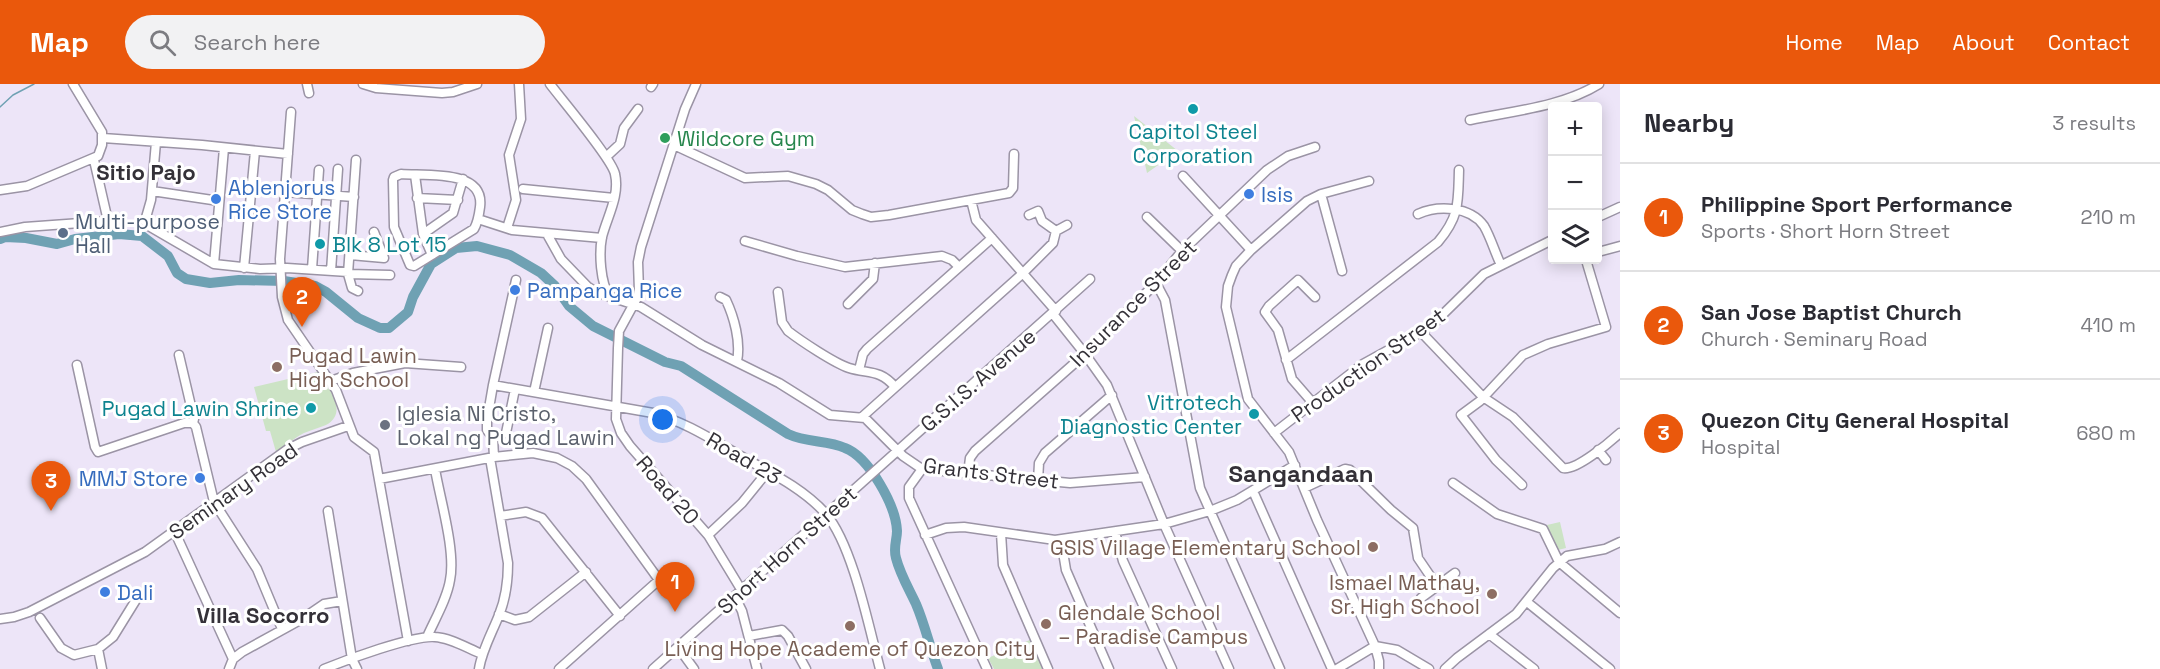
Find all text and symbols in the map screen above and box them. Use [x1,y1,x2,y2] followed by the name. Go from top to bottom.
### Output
[125,15,545,69] search box
[30,24,89,60] text: Map
[146,26,179,59] icon: search
[194,28,321,56] text: Search here
[1785,29,1843,56] text: Home
[1876,29,1920,56] text: Map
[1953,29,2015,56] text: About
[2048,29,2130,56] text: Contact
[1186,102,1200,116] marker: Capitol Steel Corporation
[1548,102,1602,264] map controls
[1548,102,1602,156] button: +
[1644,106,1734,140] text: Nearby
[2052,110,2136,136] text: 3 results
[1128,118,1258,169] place label: Capitol Steel Corporation
[677,125,815,152] place label: Wildcore Gym
[658,131,672,145] marker: Wildcore Gym
[1548,156,1602,210] button: −
[96,158,196,186] district label: Sitio Pajo
[228,174,335,225] place label: Ablenjorus Rice Store
[1261,181,1293,208] place label: Isis
[1242,187,1256,201] marker: Isis
[1701,190,2013,218] text: Philippine Sport Performance
[209,192,223,206] marker: Ablenjorus Rice Store
[1659,204,1668,230] text: 1
[2080,204,2136,230] text: 210 m
[75,208,220,259] place label: Multi-purpose Hall
[1548,210,1602,264] button: layers
[1701,218,1950,244] text: Sports · Short Horn Street
[56,226,70,240] marker: Multi-purpose Hall
[332,231,447,258] place label: Blk 8 Lot 15
[1064,234,1202,372] street label: Insurance Street
[313,237,327,251] marker: Blk 8 Lot 15
[527,277,682,304] place label: Pampanga Rice
[282,278,322,327] pin: 2
[508,283,522,297] marker: Pampanga Rice
[1701,298,1962,326] text: San Jose Baptist Church
[1286,302,1450,428] street label: Production Street
[1658,312,1669,338] text: 2
[2080,312,2136,338] text: 410 m
[915,322,1041,438] street label: G.S.I.S. Avenue
[1701,326,1928,352] text: Church · Seminary Road
[289,342,417,393] place label: Pugad Lawin High School
[270,360,284,374] marker: Pugad Lawin High School
[1060,389,1242,440] place label: Vitrotech Diagnostic Center
[102,395,299,422] place label: Pugad Lawin Shrine
[397,400,615,451] place label: Iglesia Ni Cristo, Lokal ng Pugad Lawin
[304,401,318,415] marker: Pugad Lawin Shrine
[648,405,677,434] your location
[1701,406,2009,434] text: Quezon City General Hospital
[1247,407,1261,421] marker: Vitrotech Diagnostic Center
[378,418,392,432] marker: Iglesia Ni Cristo, Lokal ng Pugad Lawin
[1657,420,1670,446] text: 3
[2076,420,2136,446] text: 680 m
[702,426,786,490] street label: Road 23
[1701,434,1780,460] text: Hospital
[163,437,303,545] street label: Seminary Road
[631,450,705,530] street label: Road 20
[922,451,1060,495] street label: Grants Street
[1228,458,1374,489] district label: Sangandaan
[32,462,70,511] pin: 3
[79,465,188,492] place label: MMJ Store
[193,471,207,485] marker: MMJ Store
[712,480,862,620] street label: Short Horn Street
[1050,534,1361,561] place label: GSIS Village Elementary School
[1366,540,1380,554] marker: GSIS Village Elementary School
[656,562,694,612] pin: 1
[1329,569,1480,620] place label: Ismael Mathay, Sr. High School
[117,579,153,606] place label: Dali
[98,585,112,599] marker: Dali
[1485,587,1499,601] marker: Ismael Mathay, Sr. High School
[1058,599,1248,650] place label: Glendale School – Paradise Campus
[196,601,330,629] district label: Villa Socorro
[1039,617,1053,631] marker: Glendale School – Paradise Campus
[843,619,857,633] marker: Living Hope Academe of Quezon City
[664,635,1036,662] place label: Living Hope Academe of Quezon City

